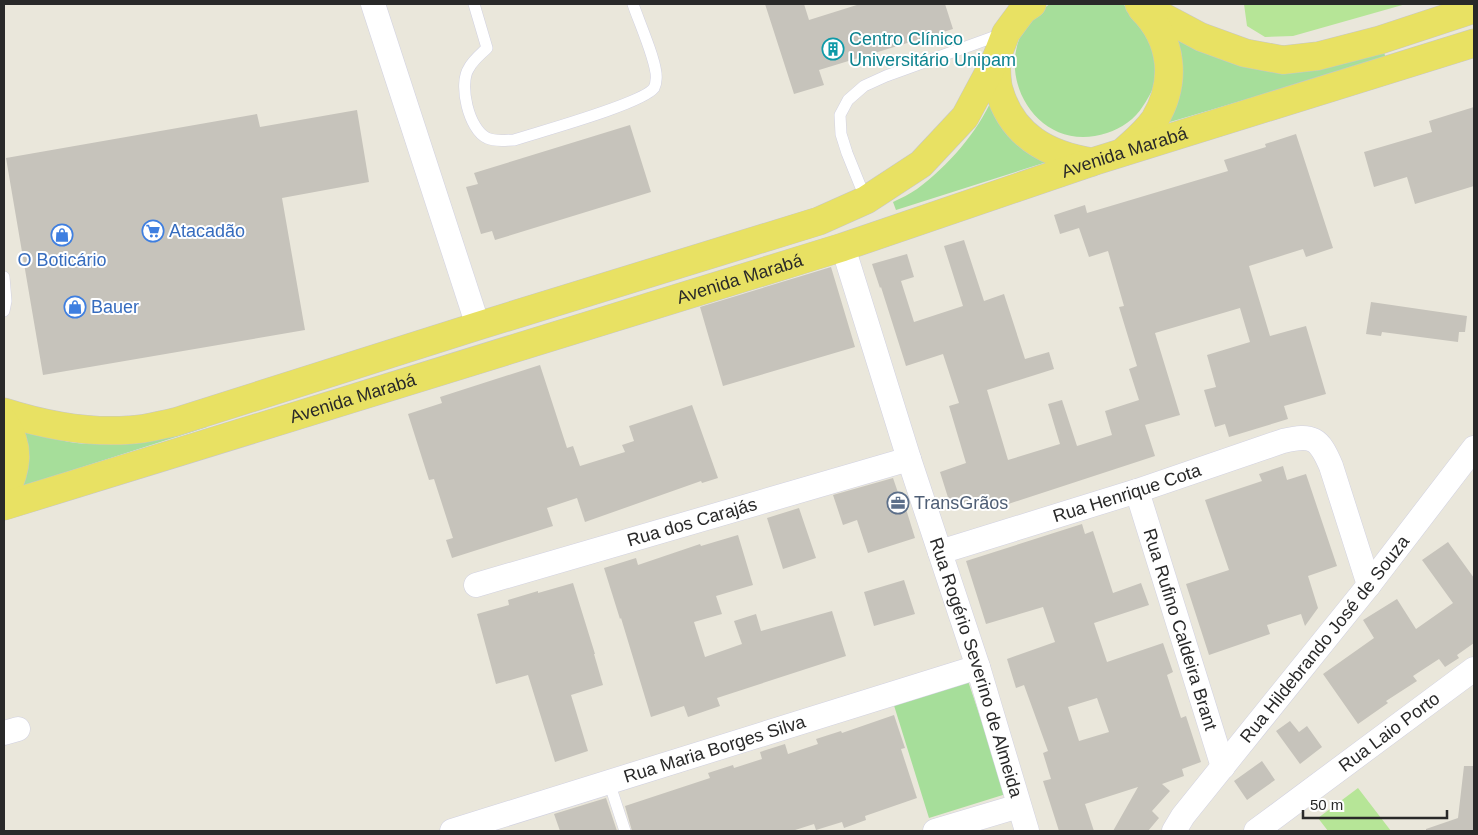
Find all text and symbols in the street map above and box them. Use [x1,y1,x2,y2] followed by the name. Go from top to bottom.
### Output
[849,29,1016,70] place label: Centro Clínico Universitário Unipam
[821,37,845,61] building icon: Centro Clínico Universitário Unipam
[1059,123,1191,182] street label: Avenida Marabá
[141,219,165,243] supermarket icon: Atacadão
[169,221,245,241] place label: Atacadão
[50,223,74,247] shop icon: O Boticário
[17,250,107,270] place label: O Boticário
[674,250,806,308] street label: Avenida Marabá
[63,295,87,319] shop icon: Bauer
[91,297,139,317] place label: Bauer
[287,369,419,427] street label: Avenida Marabá
[1051,460,1204,526] street label: Rua Henrique Cota
[886,491,910,515] office icon: TransGrãos
[914,493,1008,513] place label: TransGrãos
[625,494,759,550] street label: Rua dos Carajás
[1139,526,1221,733] street label: Rua Rufino Caldeira Brant
[1236,531,1414,747] street label: Rua Hildebrando José de Souza
[926,535,1027,801] street label: Rua Rogério Severino de Almeida
[1335,688,1443,776] street label: Rua Laio Porto
[621,711,809,787] street label: Rua Maria Borges Silva
[1303,788,1447,820] scale bar
[1310,796,1343,813] text: 50 m

